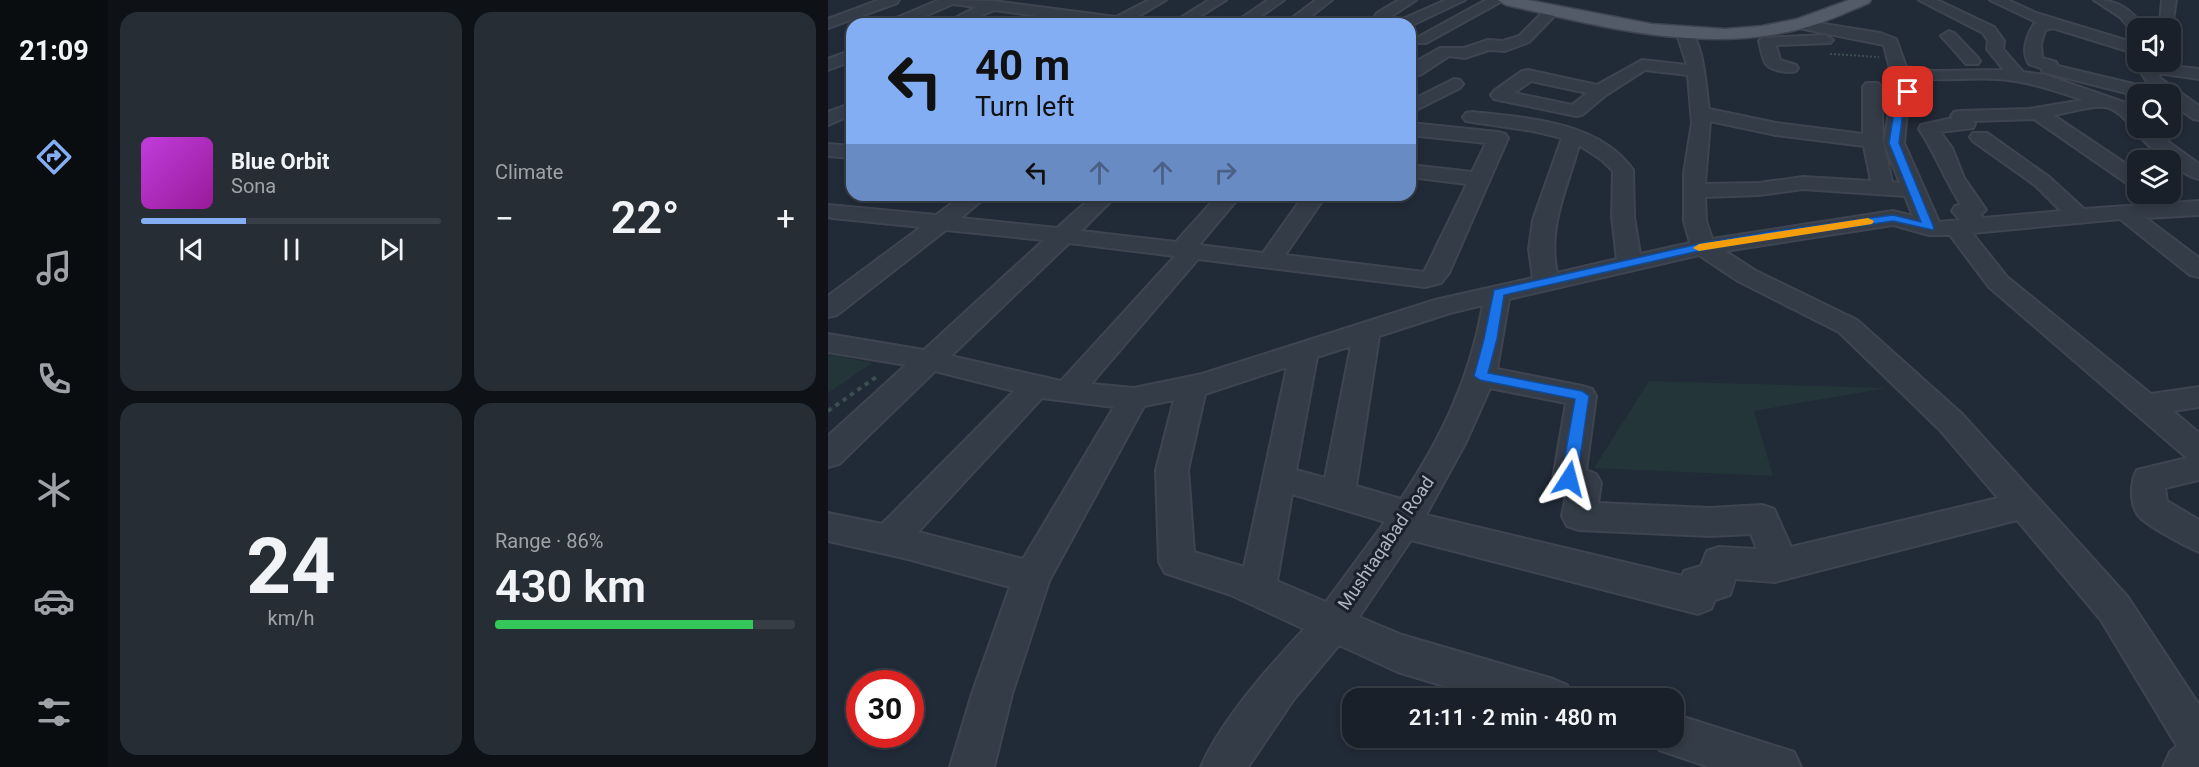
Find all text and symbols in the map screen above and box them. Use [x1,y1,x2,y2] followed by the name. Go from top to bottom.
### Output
[2127,18,2181,204] map controls
[2127,18,2181,72] button: sound
[19,35,89,67] text: 21:09
[975,41,1070,90] text: 40 m
[876,42,954,120] icon: left
[1882,66,1933,117] pin
[1891,75,1924,108] icon: arrive
[2127,84,2181,138] button: search
[975,91,1075,123] text: Turn left
[33,136,75,178] icon: directions
[231,149,329,174] text: Blue Orbit
[2127,150,2181,204] button: layers
[1020,156,1053,189] icon: left
[1083,156,1116,189] icon: ahead
[1146,156,1179,189] icon: ahead
[1209,156,1242,189] icon: right
[495,160,563,184] text: Climate
[231,174,276,198] text: Sona
[611,191,679,244] text: 22°
[495,199,514,238] text: −
[776,199,795,238] text: +
[175,233,208,266] icon: previous
[275,233,308,266] icon: pause
[375,233,408,266] icon: next
[33,247,75,289] icon: music
[33,358,75,400] icon: phone
[1537,447,1601,511] position arrow
[33,469,75,511] icon: climate
[1333,472,1438,613] street label: Mushtaqabad Road
[246,521,336,612] text: 24
[495,529,603,553] text: Range · 86%
[495,560,646,613] text: 430 km
[33,580,75,622] icon: car
[268,606,314,630] text: km/h
[846,670,924,748] speed limit sign: 30
[33,691,75,733] icon: filters
[1409,705,1617,730] text: 21:11 · 2 min · 480 m

